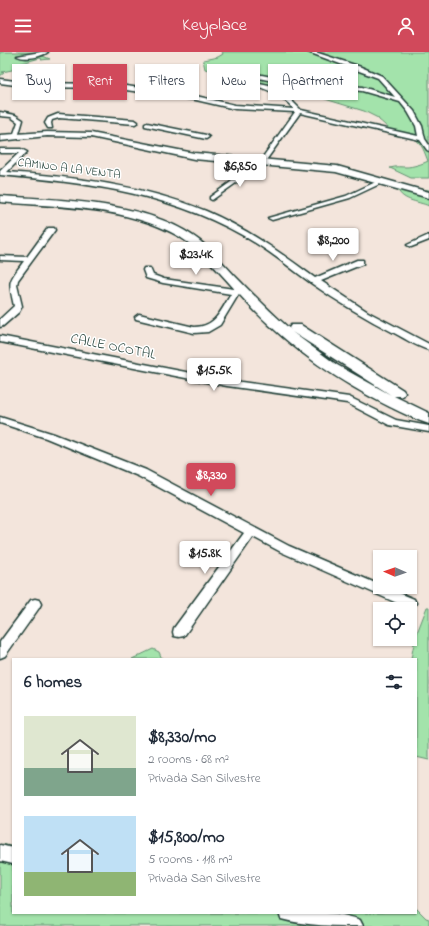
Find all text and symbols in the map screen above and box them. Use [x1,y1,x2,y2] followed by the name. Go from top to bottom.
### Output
[182,13,247,39] text: Keyplace
[12,15,34,37] icon: menu
[395,15,417,37] icon: person
[12,64,65,100] chip: Buy
[73,64,127,100] chip: Rent
[135,64,199,100] chip: Filters
[207,64,260,100] chip: New
[268,64,358,100] chip: Apartment
[17,154,121,184] street label: CAMINO A LA VENTA
[207,154,273,188] pin: $6,850
[223,157,257,176] text: $6,850
[300,228,366,262] pin: $8,200
[317,231,349,250] text: $8,200
[163,242,229,276] pin: $23.4K
[179,245,213,264] text: $23.4K
[69,328,158,366] street label: CALLE OCOTAL
[181,358,247,392] pin: $15.5K
[196,361,232,380] text: $15.5K
[178,463,244,497] pin: $8,330
[195,466,227,485] text: $8,330
[172,541,238,575] pin: $15.8K
[188,544,222,563] text: $15.8K
[373,550,417,594] north arrow
[373,550,417,646] map controls
[373,602,417,646] button: locate
[24,670,82,695] text: 6 homes
[383,671,405,693] icon: filters
[148,725,216,750] text: $8,330/mo
[56,732,104,780] icon: home
[148,750,229,769] text: 2 rooms · 68 m²
[148,769,261,788] text: Privada San Silvestre
[148,825,225,850] text: $15,800/mo
[56,832,104,880] icon: home
[148,850,233,869] text: 5 rooms · 118 m²
[148,869,261,888] text: Privada San Silvestre

